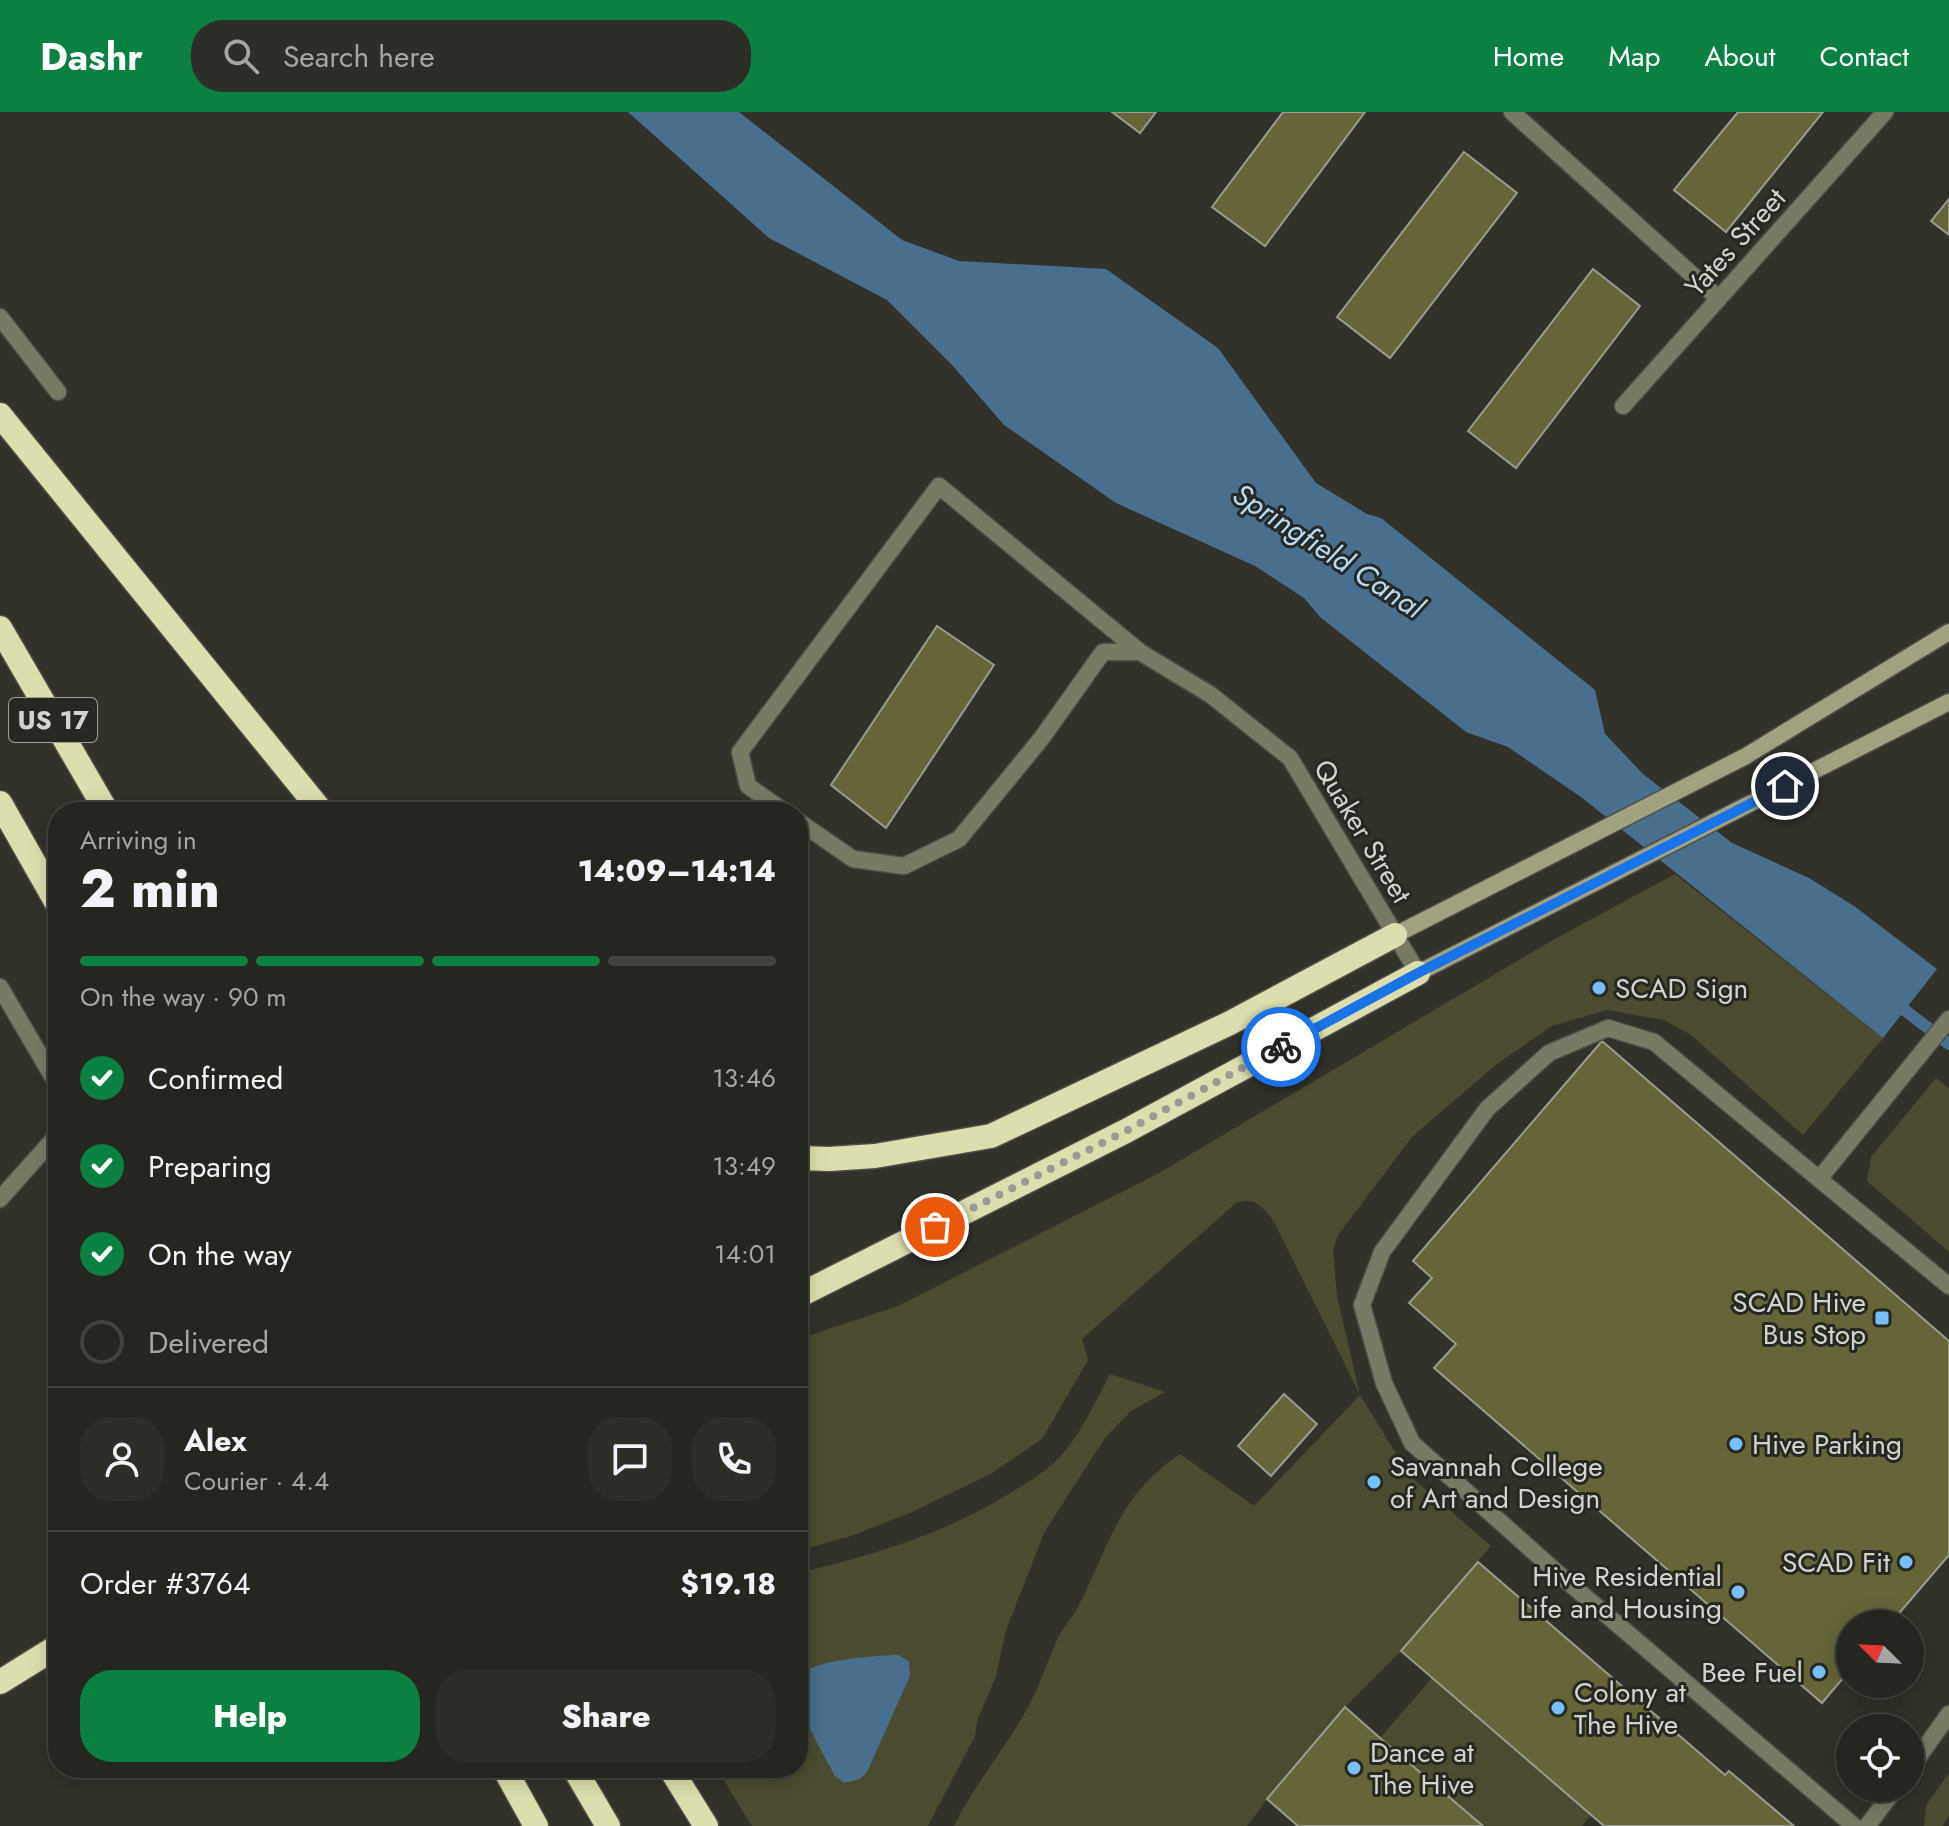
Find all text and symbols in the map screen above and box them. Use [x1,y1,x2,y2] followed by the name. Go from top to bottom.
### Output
[191,20,751,92] search box
[40,29,143,84] text: Dashr
[219,34,263,78] icon: search
[283,35,435,78] text: Search here
[1493,36,1564,77] text: Home
[1608,36,1660,77] text: Map
[1704,36,1776,77] text: About
[1820,36,1909,77] text: Contact
[1675,179,1796,306] street label: Yates Street
[1224,473,1433,629] water label: Springfield Canal
[9,698,97,742] road number: US 17
[1303,752,1422,911] street label: Quaker Street
[1751,752,1819,820] pin
[1763,764,1807,808] icon: home
[80,821,197,859] text: Arriving in
[578,849,776,892] text: 14:09–14:14
[80,851,220,927] text: 2 min
[1615,968,1748,1009] place label: SCAD Sign
[80,978,287,1016] text: On the way · 90 m
[1590,979,1608,997] marker: SCAD Sign
[1241,1007,1321,1087] courier
[1259,1025,1303,1069] icon: bike
[80,1056,124,1100] icon: check
[148,1057,283,1100] text: Confirmed
[712,1059,776,1097] text: 13:46
[80,1144,124,1188] icon: check
[148,1145,272,1188] text: Preparing
[712,1147,776,1185] text: 13:49
[901,1193,969,1261] pin
[913,1205,957,1249] icon: bag
[80,1232,124,1276] icon: check
[148,1233,292,1276] text: On the way
[714,1235,776,1273] text: 14:01
[1732,1282,1866,1355] place label: SCAD Hive Bus Stop
[1873,1309,1891,1327] marker: SCAD Hive Bus Stop
[148,1321,269,1364] text: Delivered
[80,1417,164,1501] button: person
[588,1417,672,1501] button: chat
[692,1417,776,1501] button: phone
[184,1419,247,1462] text: Alex
[1752,1424,1902,1465] place label: Hive Parking
[1727,1435,1745,1453] marker: Hive Parking
[1390,1446,1603,1519] place label: Savannah College of Art and Design
[184,1462,329,1500] text: Courier · 4.4
[1365,1473,1383,1491] marker: Savannah College of Art and Design
[1782,1542,1890,1583] place label: SCAD Fit
[1897,1553,1915,1571] marker: SCAD Fit
[1520,1556,1722,1629] place label: Hive Residential Life and Housing
[80,1562,250,1605] text: Order #3764
[680,1562,776,1605] text: $19.18
[1729,1583,1747,1601] marker: Hive Residential Life and Housing
[1836,1610,1924,1698] north arrow
[1836,1610,1924,1802] map controls
[1701,1652,1803,1693] place label: Bee Fuel
[1810,1663,1828,1681] marker: Bee Fuel
[80,1670,420,1762] button: Help
[436,1670,776,1762] button: Share
[1574,1672,1686,1745] place label: Colony at The Hive
[1549,1699,1567,1717] marker: Colony at The Hive
[1836,1714,1924,1802] button: locate
[1370,1732,1474,1805] place label: Dance at The Hive
[1345,1759,1363,1777] marker: Dance at The Hive

